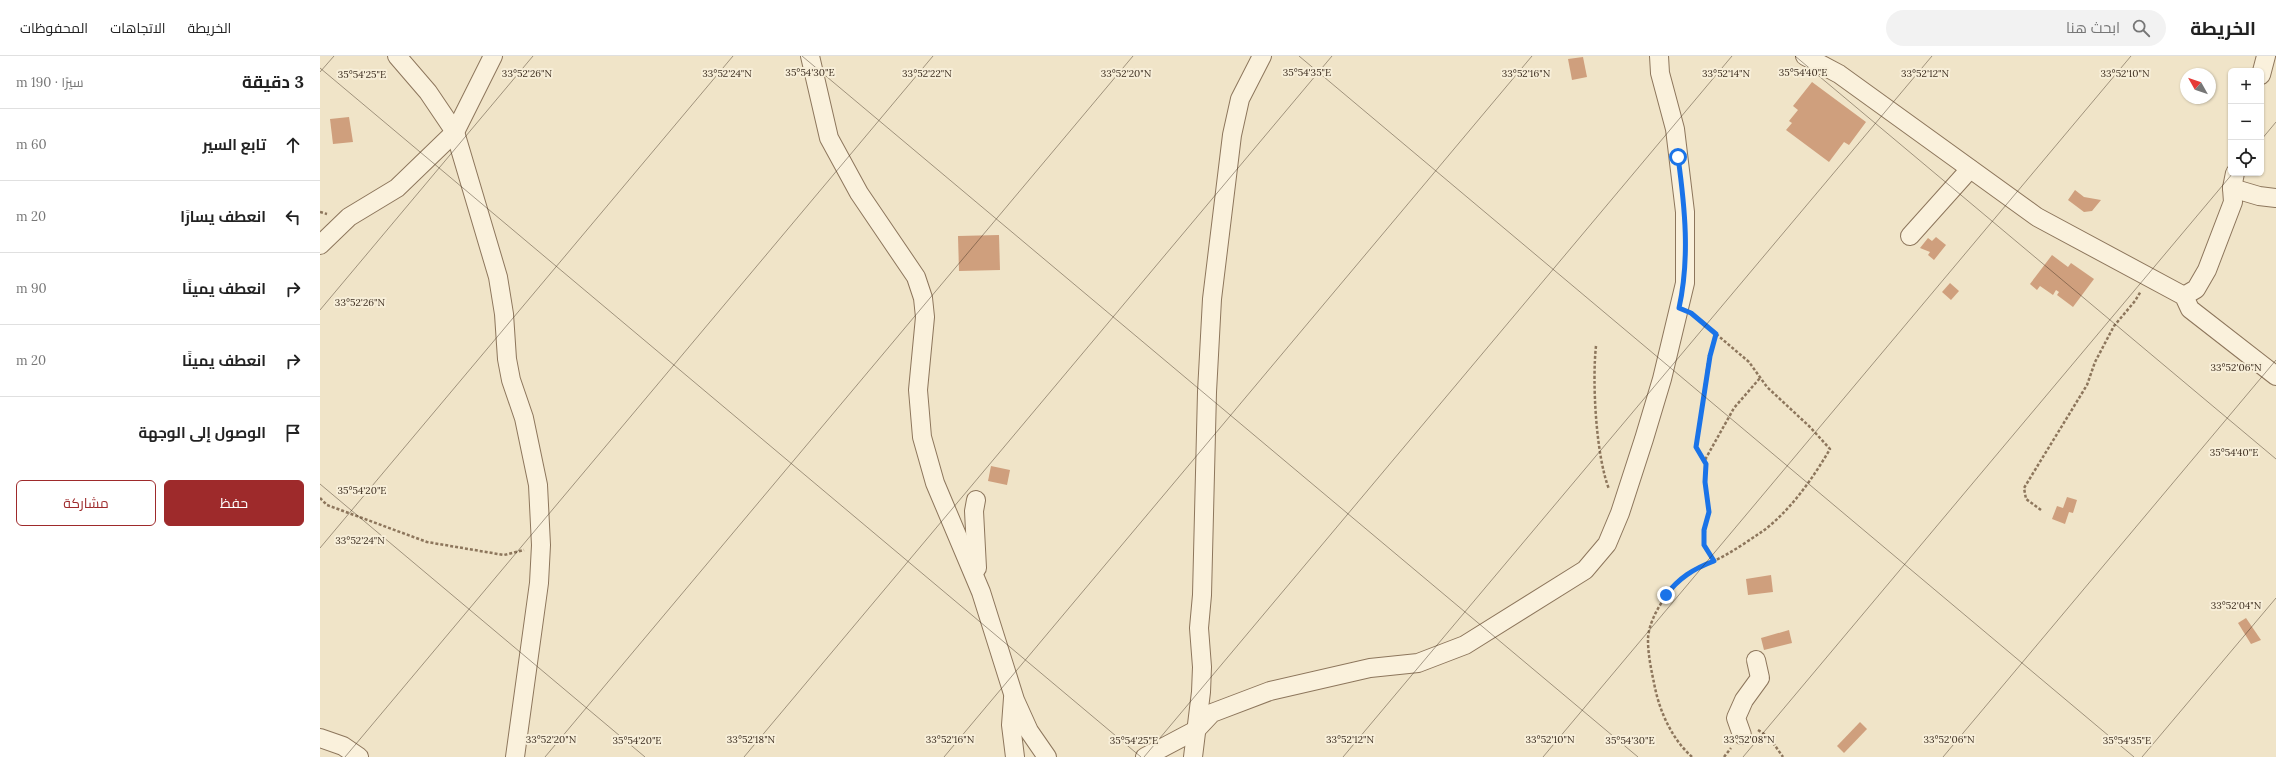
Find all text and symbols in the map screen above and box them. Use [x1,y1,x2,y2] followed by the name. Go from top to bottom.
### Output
[1886,10,2166,46] search box
[2190,16,2256,40] text: الخريطة
[2130,17,2152,39] icon: search
[2066,18,2120,37] text: ابحث هنا
[20,19,88,37] text: المحفوظات
[110,19,166,37] text: الاتجاهات
[188,19,231,37] text: الخريطة
[785,66,835,79] text: 35°54'30"E
[1283,66,1331,79] text: 35°54'35"E
[1779,66,1827,79] text: 35°54'40"E
[502,67,553,80] text: 33°52'26"N
[702,67,752,80] text: 33°52'24"N
[902,67,952,80] text: 33°52'22"N
[1101,67,1152,80] text: 33°52'20"N
[1502,67,1551,80] text: 33°52'16"N
[1702,67,1750,80] text: 33°52'14"N
[1901,67,1949,80] text: 33°52'12"N
[2100,67,2150,80] text: 33°52'10"N
[338,68,386,81] text: 35°54'25"E
[2180,68,2216,104] north arrow
[2228,68,2264,176] map controls
[2228,68,2264,104] button: +
[242,71,304,93] text: 3 دقيقة
[16,74,83,91] text: سيرًا · 190 m
[2228,104,2264,140] button: −
[282,134,304,156] icon: ahead
[202,135,266,154] text: تابع السير
[16,136,47,153] text: 60 m
[2228,140,2264,176] button: locate
[1669,148,1687,166] route start
[282,206,304,228] icon: left
[180,207,266,226] text: انعطف يسارًا
[16,208,46,225] text: 20 m
[282,278,304,300] icon: right
[182,279,266,298] text: انعطف يمينًا
[16,280,47,297] text: 90 m
[335,296,386,309] text: 33°52'26"N
[282,350,304,372] icon: right
[182,351,266,370] text: انعطف يمينًا
[16,352,46,369] text: 20 m
[2210,361,2262,374] text: 33°52'06"N
[282,422,304,444] icon: arrive
[139,423,266,442] text: الوصول إلى الوجهة
[2210,446,2258,459] text: 35°54'40"E
[16,480,156,526] button: مشاركة
[164,480,304,526] button: حفظ
[337,484,387,497] text: 35°54'20"E
[335,534,385,547] text: 33°52'24"N
[1657,586,1675,604] route end
[2211,599,2262,612] text: 33°52'04"N
[526,733,577,746] text: 33°52'20"N
[727,733,776,746] text: 33°52'18"N
[926,733,975,746] text: 33°52'16"N
[1326,733,1374,746] text: 33°52'12"N
[1525,733,1575,746] text: 33°52'10"N
[1724,733,1775,746] text: 33°52'08"N
[1923,733,1975,746] text: 33°52'06"N
[612,734,662,747] text: 35°54'20"E
[1110,734,1158,747] text: 35°54'25"E
[1605,734,1655,747] text: 35°54'30"E
[2103,734,2151,747] text: 35°54'35"E

